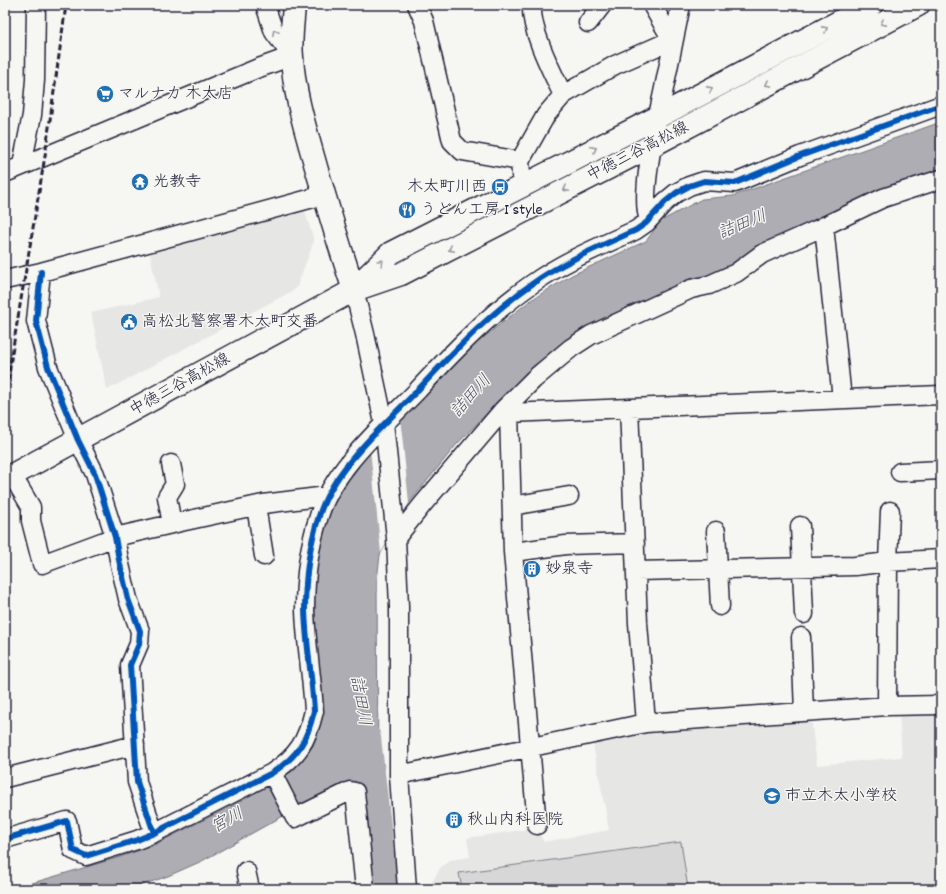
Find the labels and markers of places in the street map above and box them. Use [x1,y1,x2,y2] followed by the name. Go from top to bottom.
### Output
[118,83,233,106] place label: マルナカ 木太店
[95,84,115,104] supermarket icon: マルナカ 木太店
[153,171,201,194] place label: 光教寺
[130,172,150,192] temple icon: 光教寺
[407,176,487,199] place label: 木太町川西
[490,177,510,197] bus stop icon: 木太町川西
[420,199,543,222] place label: うどん工房 I style
[397,200,417,220] restaurant icon: うどん工房 I style
[142,311,318,334] place label: 高松北警察署木太町交番
[119,312,139,332] public building icon: 高松北警察署木太町交番
[545,558,593,581] place label: 妙泉寺
[522,559,542,579] building icon: 妙泉寺
[785,785,897,808] place label: 市立木太小学校
[762,786,782,806] school or university icon: 市立木太小学校
[467,809,563,832] place label: 秋山内科医院
[444,810,464,830] building icon: 秋山内科医院

